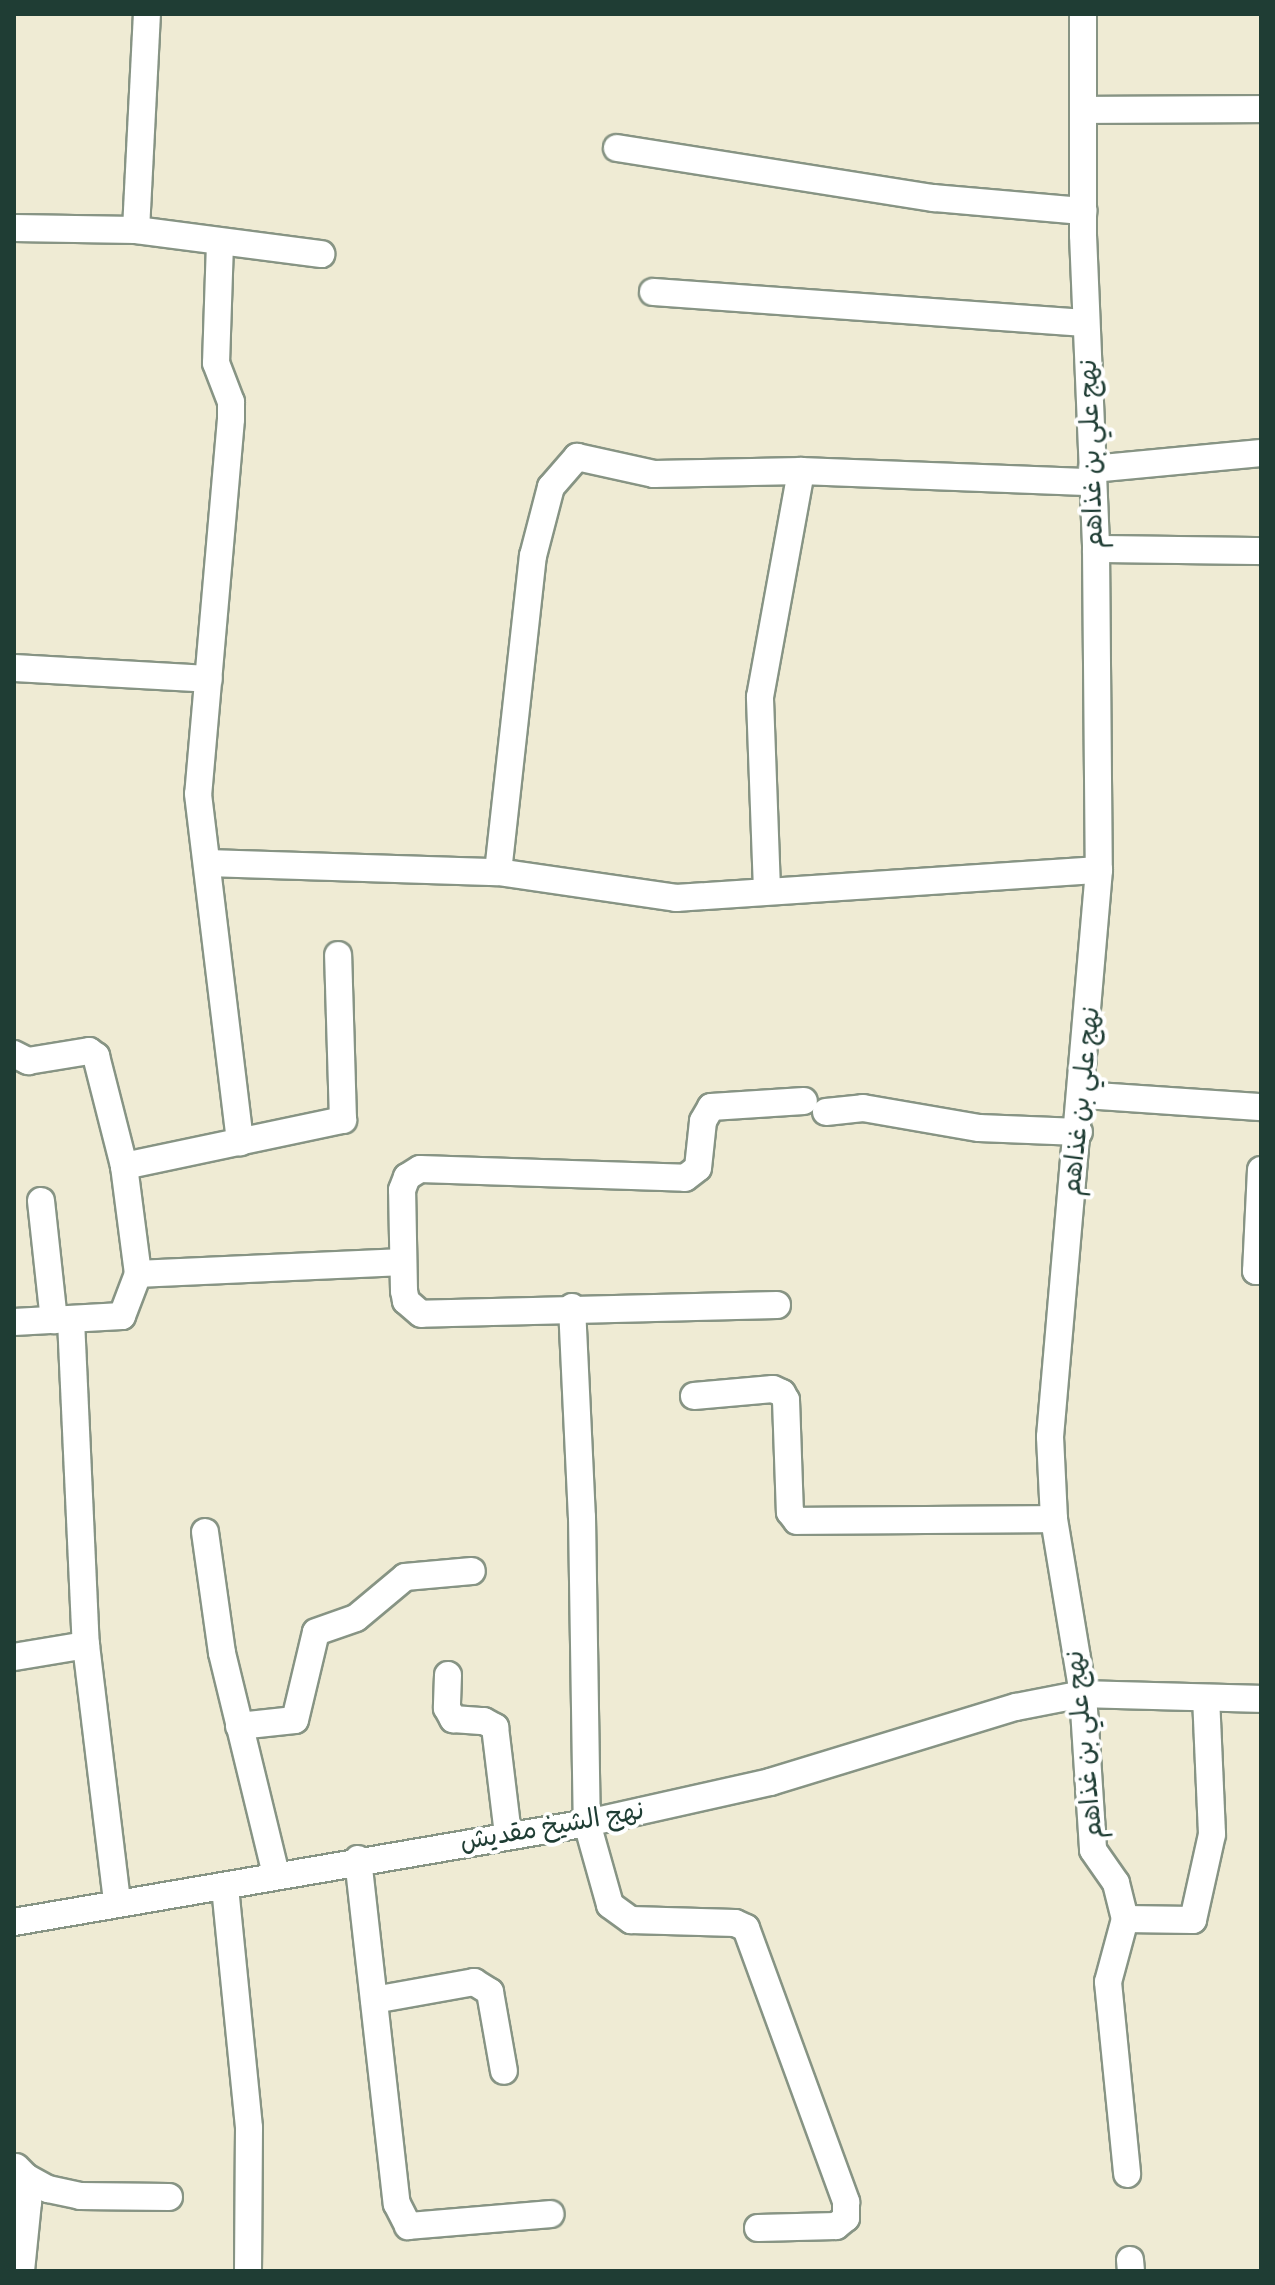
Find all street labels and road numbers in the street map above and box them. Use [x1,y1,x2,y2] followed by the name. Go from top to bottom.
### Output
[1072,359,1110,549] street label: نهج علي بن غذاهم
[1056,1005,1106,1197] street label: نهج علي بن غذاهم
[1059,1649,1109,1841] street label: نهج علي بن غذاهم
[457,1794,647,1858] street label: نهج الشيخ مقديش

